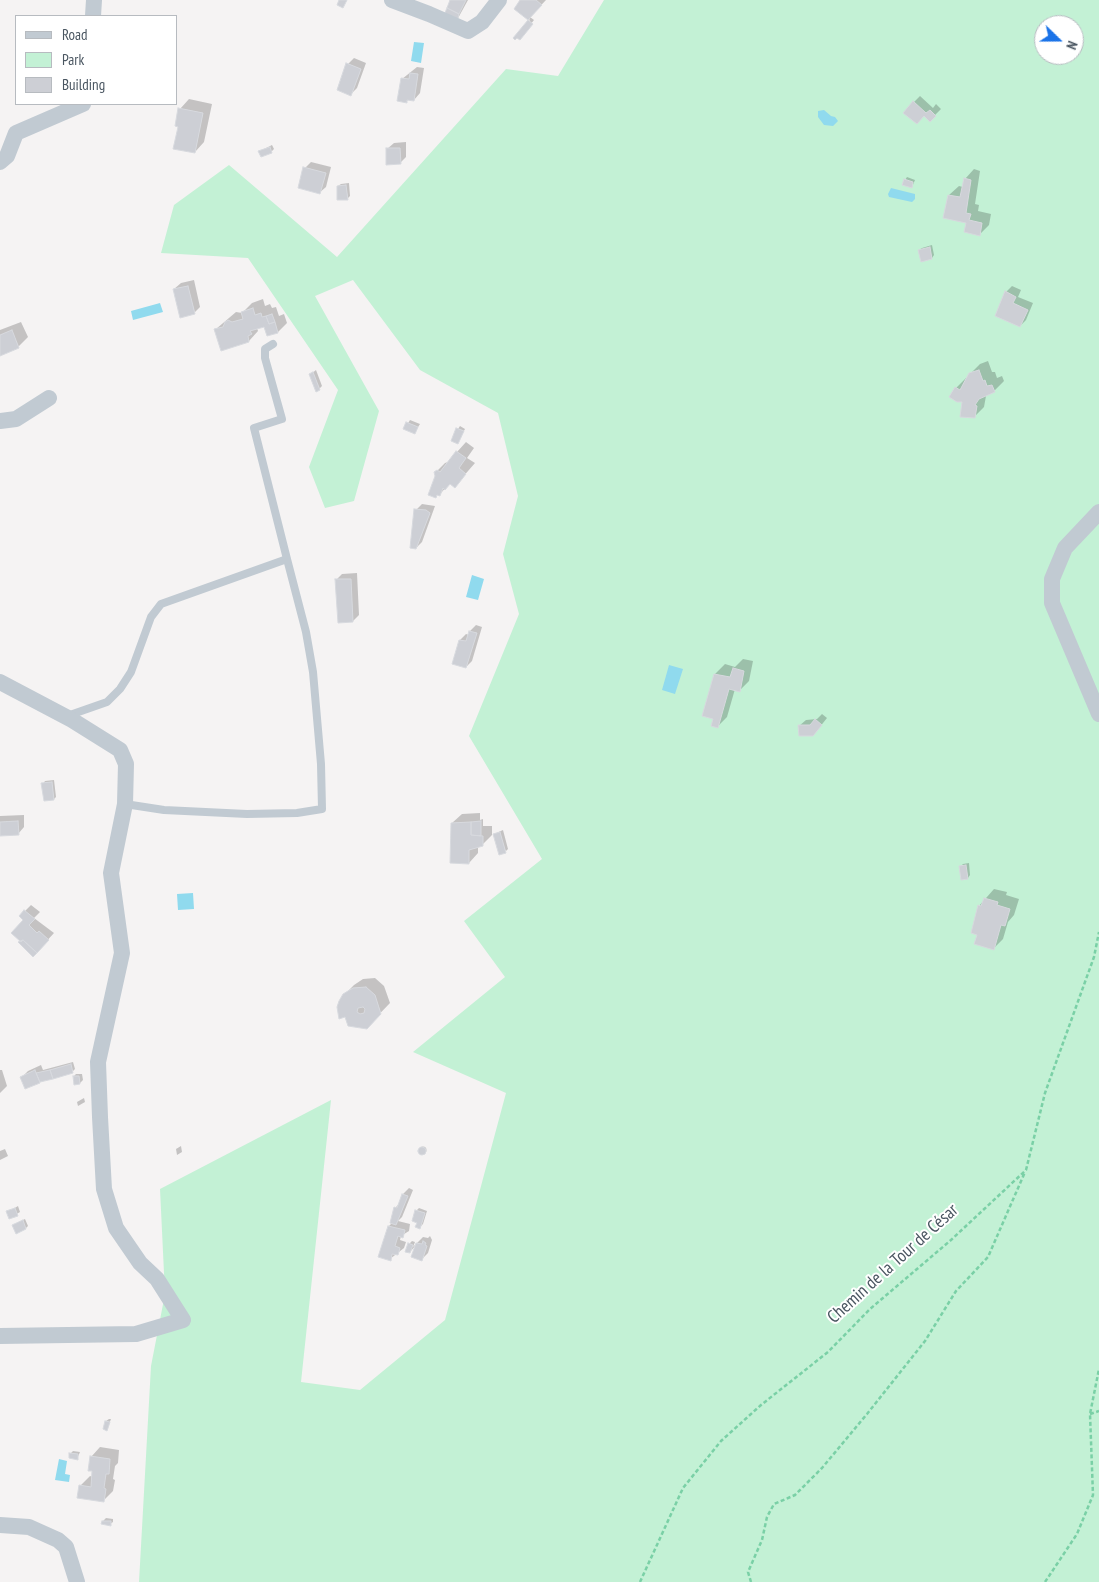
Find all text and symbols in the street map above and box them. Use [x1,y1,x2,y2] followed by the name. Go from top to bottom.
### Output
[15,15,178,105] legend
[1034,15,1084,65] north arrow
[62,25,88,44] text: Road
[1062,38,1082,52] text: N
[62,50,84,69] text: Park
[62,75,105,94] text: Building
[823,1200,963,1328] street label: Chemin de la Tour de César

